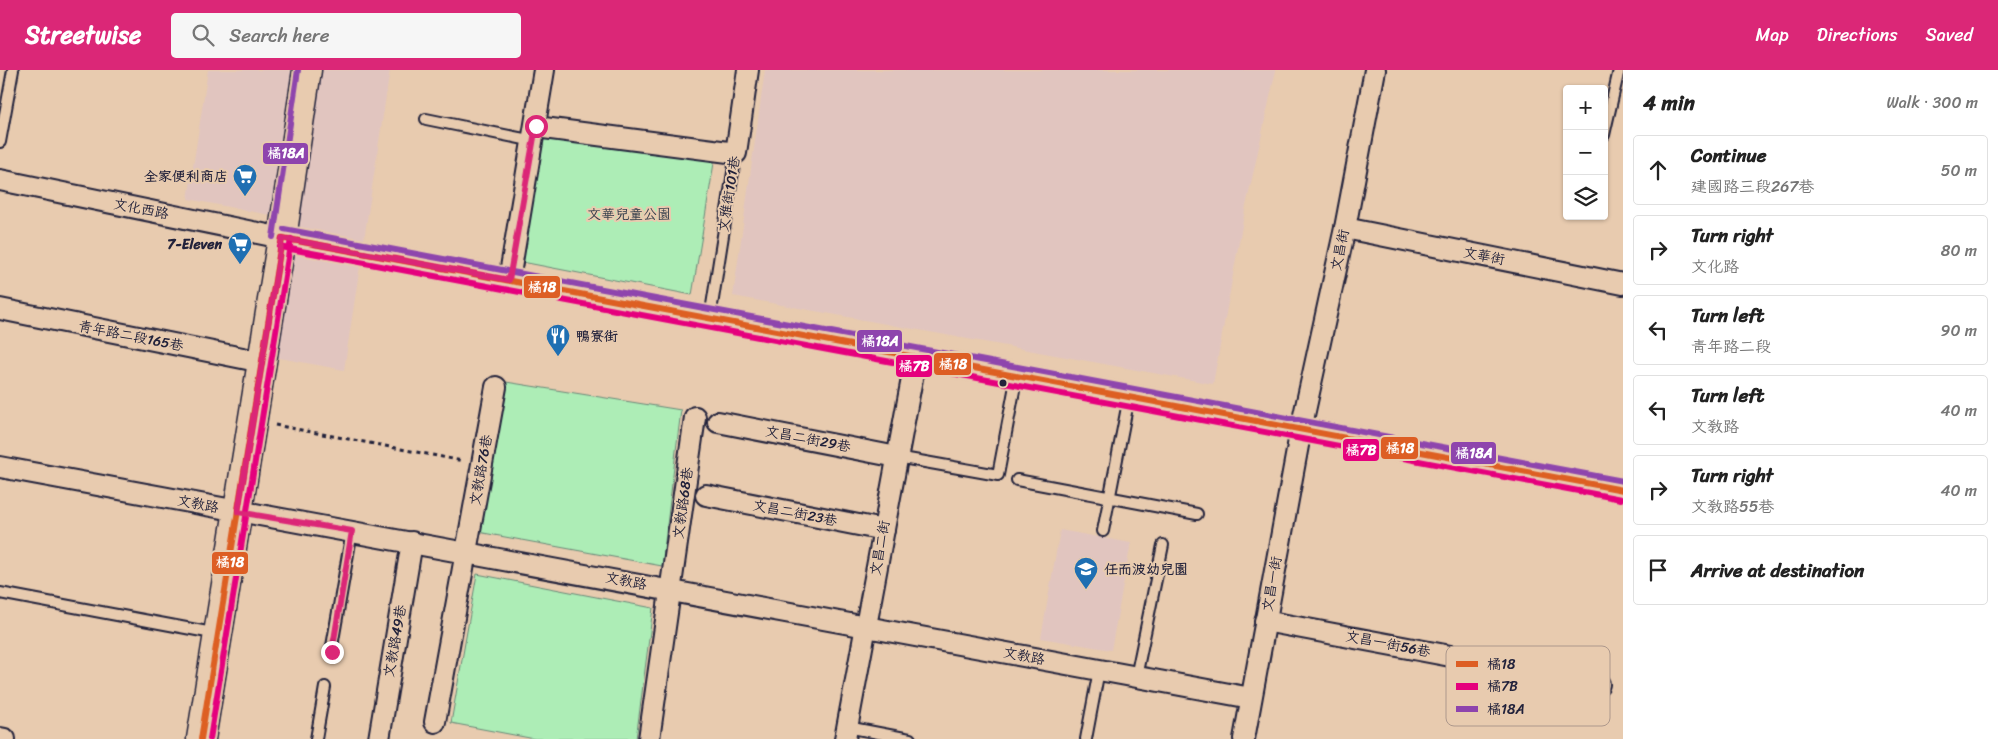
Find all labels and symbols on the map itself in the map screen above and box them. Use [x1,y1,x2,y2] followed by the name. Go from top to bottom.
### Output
[525,115,548,138] route start
[267,141,305,166] text: 橘18A
[262,142,309,165] line badge: 橘18A
[711,153,748,234] street label: 文雅街101巷
[232,163,258,197] supermarket icon: 全家便利商店
[144,164,228,189] place label: 全家便利商店
[111,191,171,227] street label: 文化西路
[587,202,671,227] park label: 文華兒童公園
[1323,227,1357,273] street label: 文昌街
[227,231,253,265] supermarket icon: 7-Eleven
[167,232,222,257] place label: 7-Eleven
[1461,240,1507,272] street label: 文華街
[523,275,561,299] line badge: 橘18
[528,275,557,300] text: 橘18
[76,314,187,359] street label: 青年路二段165巷
[545,323,571,357] restaurant icon: 鴨寮街
[576,324,618,349] place label: 鴨寮街
[856,329,903,353] line badge: 橘18A
[861,329,899,354] text: 橘18A
[933,352,972,376] line badge: 橘18
[939,352,968,377] text: 橘18
[895,354,933,378] line badge: 橘7B
[899,354,930,379] text: 橘7B
[998,378,1008,388] unlabelled marker
[763,418,854,460] street label: 文昌二街29巷
[462,431,500,508] street label: 文教路76巷
[1380,436,1419,460] line badge: 橘18
[1386,436,1415,461] text: 橘18
[1342,438,1380,462] line badge: 橘7B
[1346,438,1377,463] text: 橘7B
[1450,441,1497,465] line badge: 橘18A
[1455,441,1493,466] text: 橘18A
[666,464,701,541] street label: 文教路68巷
[175,488,221,520] street label: 文教路
[751,493,840,534] street label: 文昌二街23巷
[863,518,897,578] street label: 文昌二街
[216,550,245,575] text: 橘18
[211,551,249,575] line badge: 橘18
[1255,554,1289,614] street label: 文昌一街
[1073,556,1099,590] school or university icon: 任而波幼兒園
[1104,557,1188,582] place label: 任而波幼兒園
[603,565,649,597] street label: 文教路
[376,602,414,679] street label: 文教路49巷
[1343,623,1434,665] street label: 文昌一街56巷
[1001,640,1047,672] street label: 文教路
[321,641,344,664] route end
[1446,646,1610,726] legend
[1487,652,1516,677] text: 橘18
[1487,674,1518,699] text: 橘7B
[1487,697,1525,722] text: 橘18A

